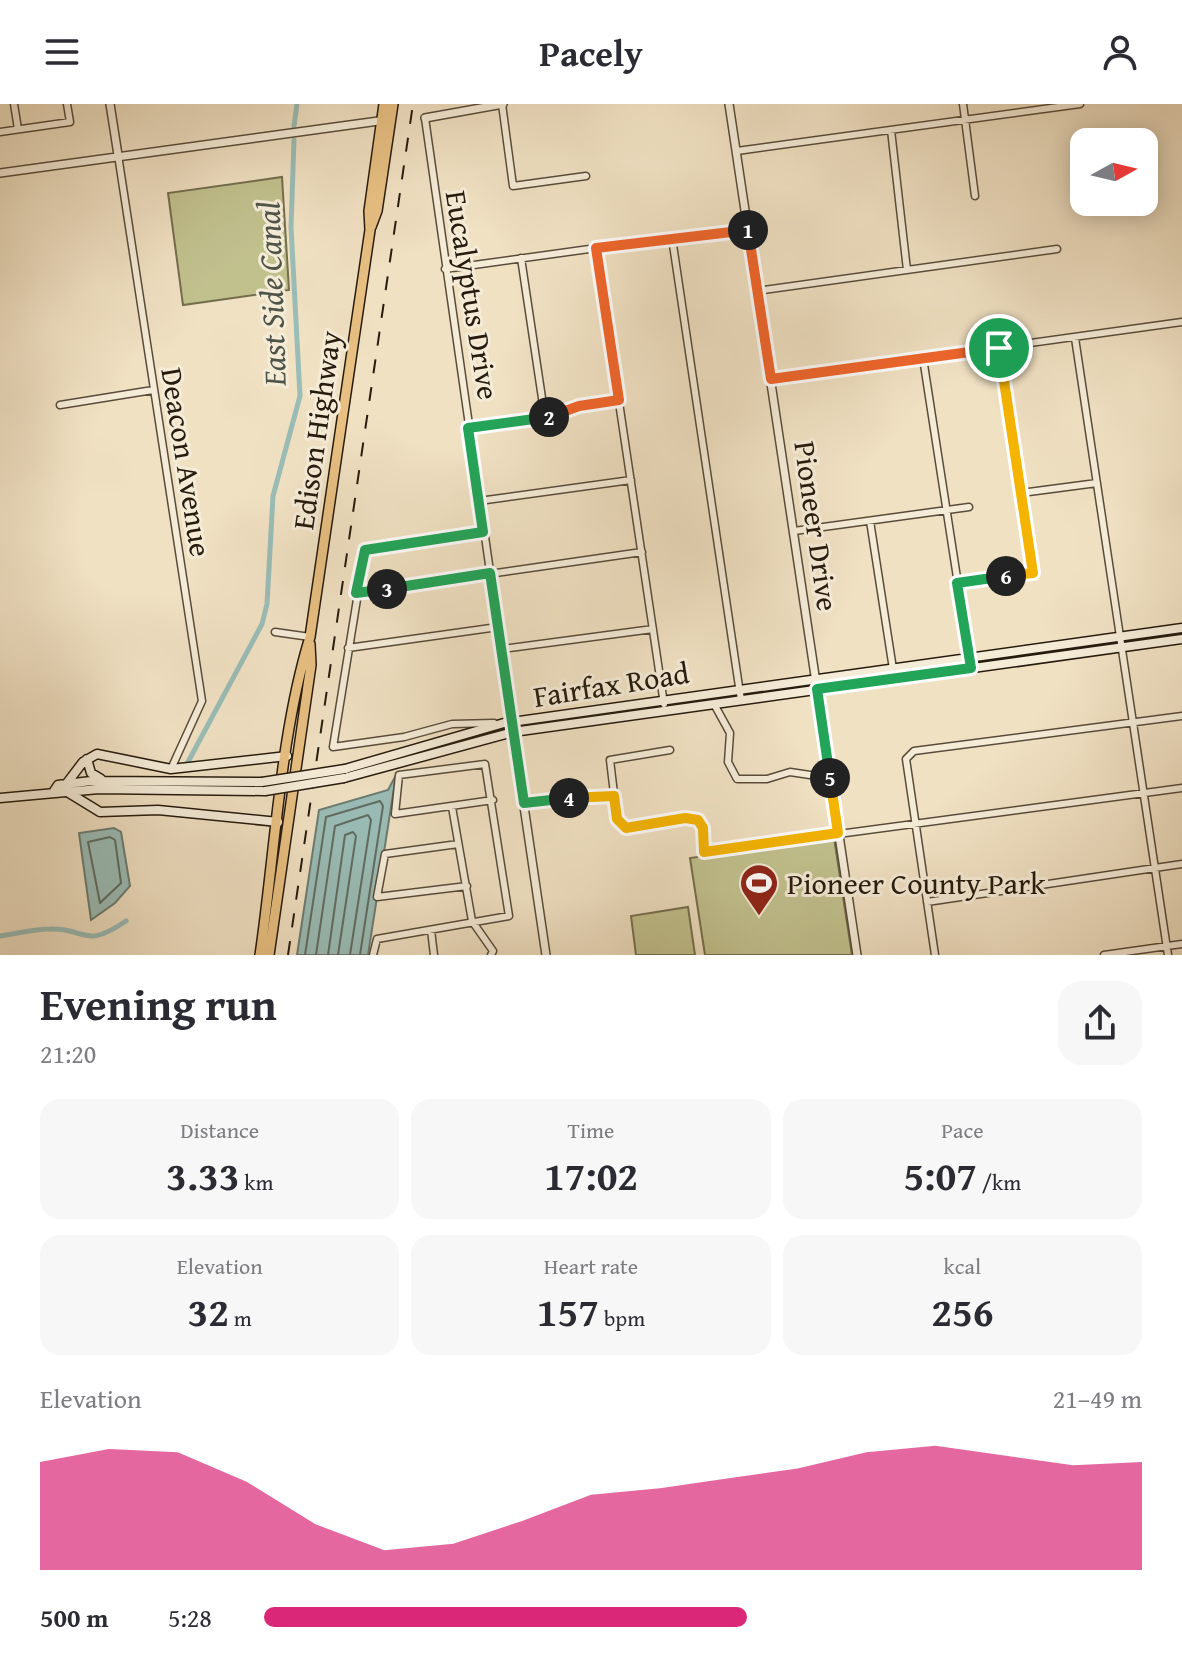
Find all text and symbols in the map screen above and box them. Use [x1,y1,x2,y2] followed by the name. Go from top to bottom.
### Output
[539,26,643,79] text: Pacely
[40,30,84,74] icon: menu
[1098,30,1142,74] icon: person
[1070,128,1158,216] north arrow
[1070,128,1158,216] map controls
[435,187,511,403] street label: Eucalyptus Drive
[244,201,298,388] water label: East Side Canal
[728,210,768,250] pin: 1
[742,214,754,246] text: 1
[965,314,1033,382] pin
[977,326,1021,370] icon: arrive
[280,328,352,532] street label: Edison Highway
[150,364,224,560] street label: Deacon Avenue
[529,397,569,437] pin: 2
[543,401,555,433] text: 2
[783,438,851,614] street label: Pioneer Drive
[986,556,1026,596] pin: 6
[1000,560,1012,592] text: 6
[367,569,407,609] pin: 3
[381,573,393,605] text: 3
[530,650,692,718] street label: Fairfax Road
[810,758,850,798] pin: 5
[824,762,836,794] text: 5
[549,778,589,818] pin: 4
[563,782,575,814] text: 4
[787,861,1046,905] place label: Pioneer County Park
[738,862,780,917] sports icon: Pioneer County Park
[40,972,277,1036] text: Evening run
[1058,981,1142,1065] button: share
[40,1034,96,1073] text: 21:20
[180,1114,259,1146] text: Distance
[568,1114,614,1146] text: Time
[941,1114,983,1146] text: Pace
[166,1146,239,1205] text: 3.33
[544,1146,638,1205] text: 17:02
[903,1146,977,1205] text: 5:07
[239,1166,273,1198] text: km
[977,1166,1021,1198] text: /km
[177,1250,263,1282] text: Elevation
[544,1250,638,1282] text: Heart rate
[944,1250,981,1282] text: kcal
[188,1282,229,1341] text: 32
[537,1282,599,1341] text: 157
[931,1282,993,1341] text: 256
[229,1302,252,1334] text: m
[599,1302,645,1334] text: bpm
[40,1379,142,1418] text: Elevation
[1053,1379,1142,1418] text: 21–49 m
[40,1598,108,1637] text: 500 m
[168,1598,212,1637] text: 5:28

